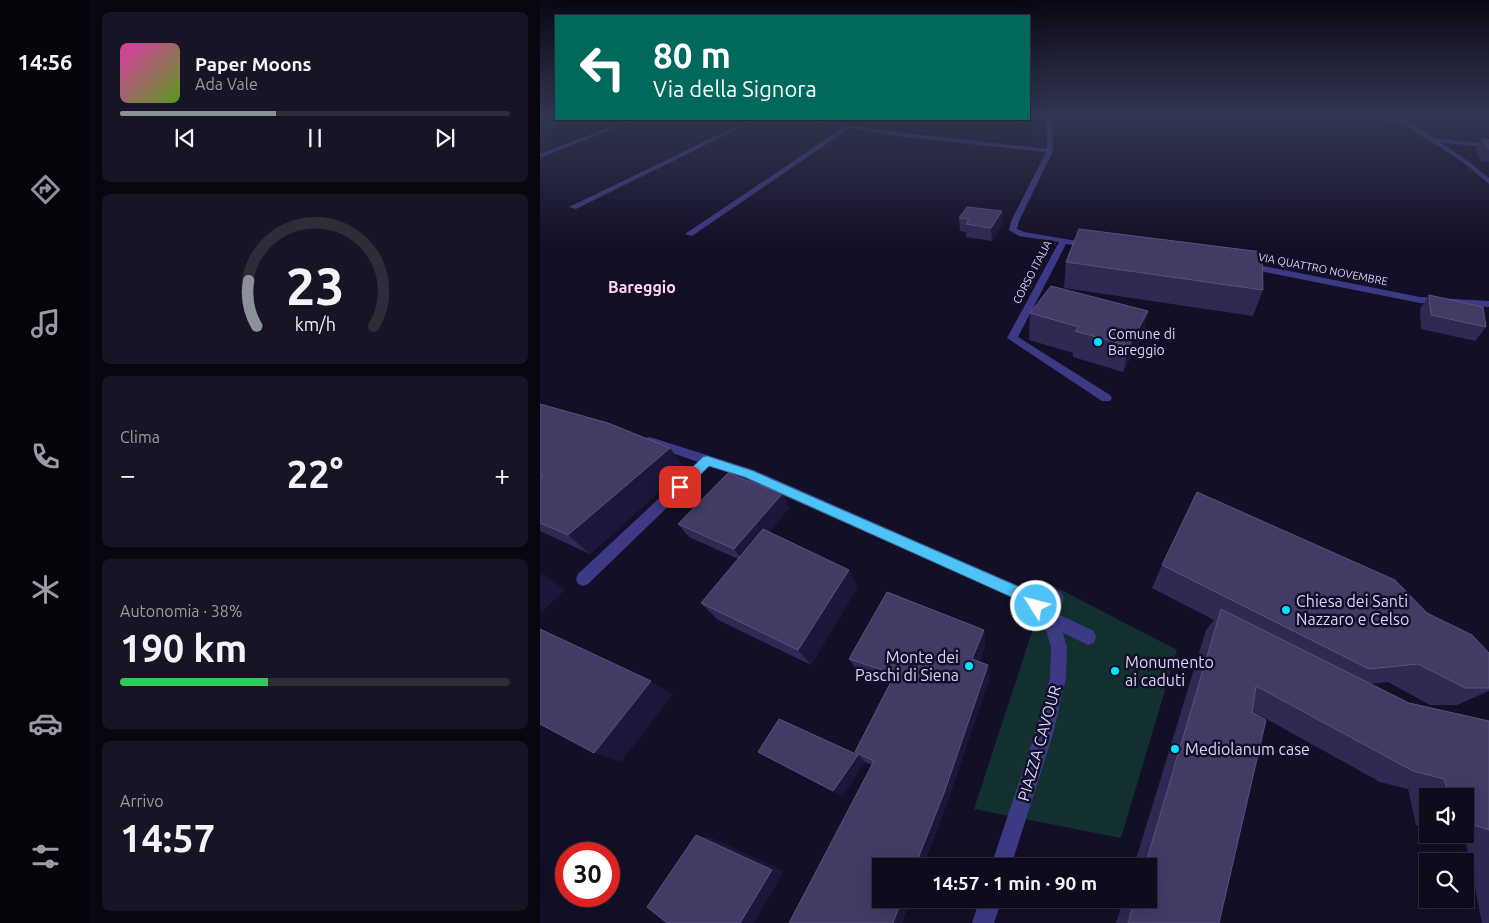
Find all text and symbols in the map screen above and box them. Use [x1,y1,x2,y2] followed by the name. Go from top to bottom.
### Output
[570,35,635,100] icon: left
[653,35,731,75] text: 80 m
[17,49,73,74] text: 14:56
[195,53,312,75] text: Paper Moons
[195,75,258,93] text: Ada Vale
[653,76,817,101] text: Via della Signora
[171,124,199,152] icon: previous
[301,124,329,152] icon: pause
[431,124,459,152] icon: next
[28,172,63,207] icon: directions
[1010,238,1054,306] street label: CORSO ITALIA
[1257,251,1389,287] street label: VIA QUATTRO NOVEMBRE
[286,257,344,315] text: 23
[608,278,676,296] district label: Bareggio
[28,306,63,341] icon: music
[294,314,336,334] text: km/h
[1108,326,1175,358] place label: Comune di Bareggio
[1092,336,1104,348] marker: Comune di Bareggio
[120,428,160,446] text: Clima
[28,439,63,474] icon: phone
[287,453,343,495] text: 22°
[120,459,136,490] text: −
[494,459,510,490] text: +
[659,466,701,508] pin
[666,473,694,501] icon: arrive
[28,572,63,607] icon: climate
[1009,579,1061,631] position arrow
[1296,592,1409,628] place label: Chiesa dei Santi Nazzaro e Celso
[120,602,242,620] text: Autonomia · 38%
[1280,604,1292,616] marker: Chiesa dei Santi Nazzaro e Celso
[120,627,247,669] text: 190 km
[855,648,959,684] place label: Monte dei Paschi di Siena
[1125,653,1214,689] place label: Monumento ai caduti
[963,660,975,672] marker: Monte dei Paschi di Siena
[1109,665,1121,677] marker: Monumento ai caduti
[1014,683,1064,803] street label: PIAZZA CAVOUR
[28,706,63,741] icon: car
[1185,740,1310,758] place label: Mediolanum case
[1169,743,1181,755] marker: Mediolanum case
[1419,788,1474,908] map controls
[1419,788,1474,843] button: sound
[120,792,164,810] text: Arrivo
[120,817,215,859] text: 14:57
[28,839,63,874] icon: filters
[555,842,620,907] speed limit sign: 30
[1419,853,1474,908] button: search
[932,872,1097,894] text: 14:57 · 1 min · 90 m

